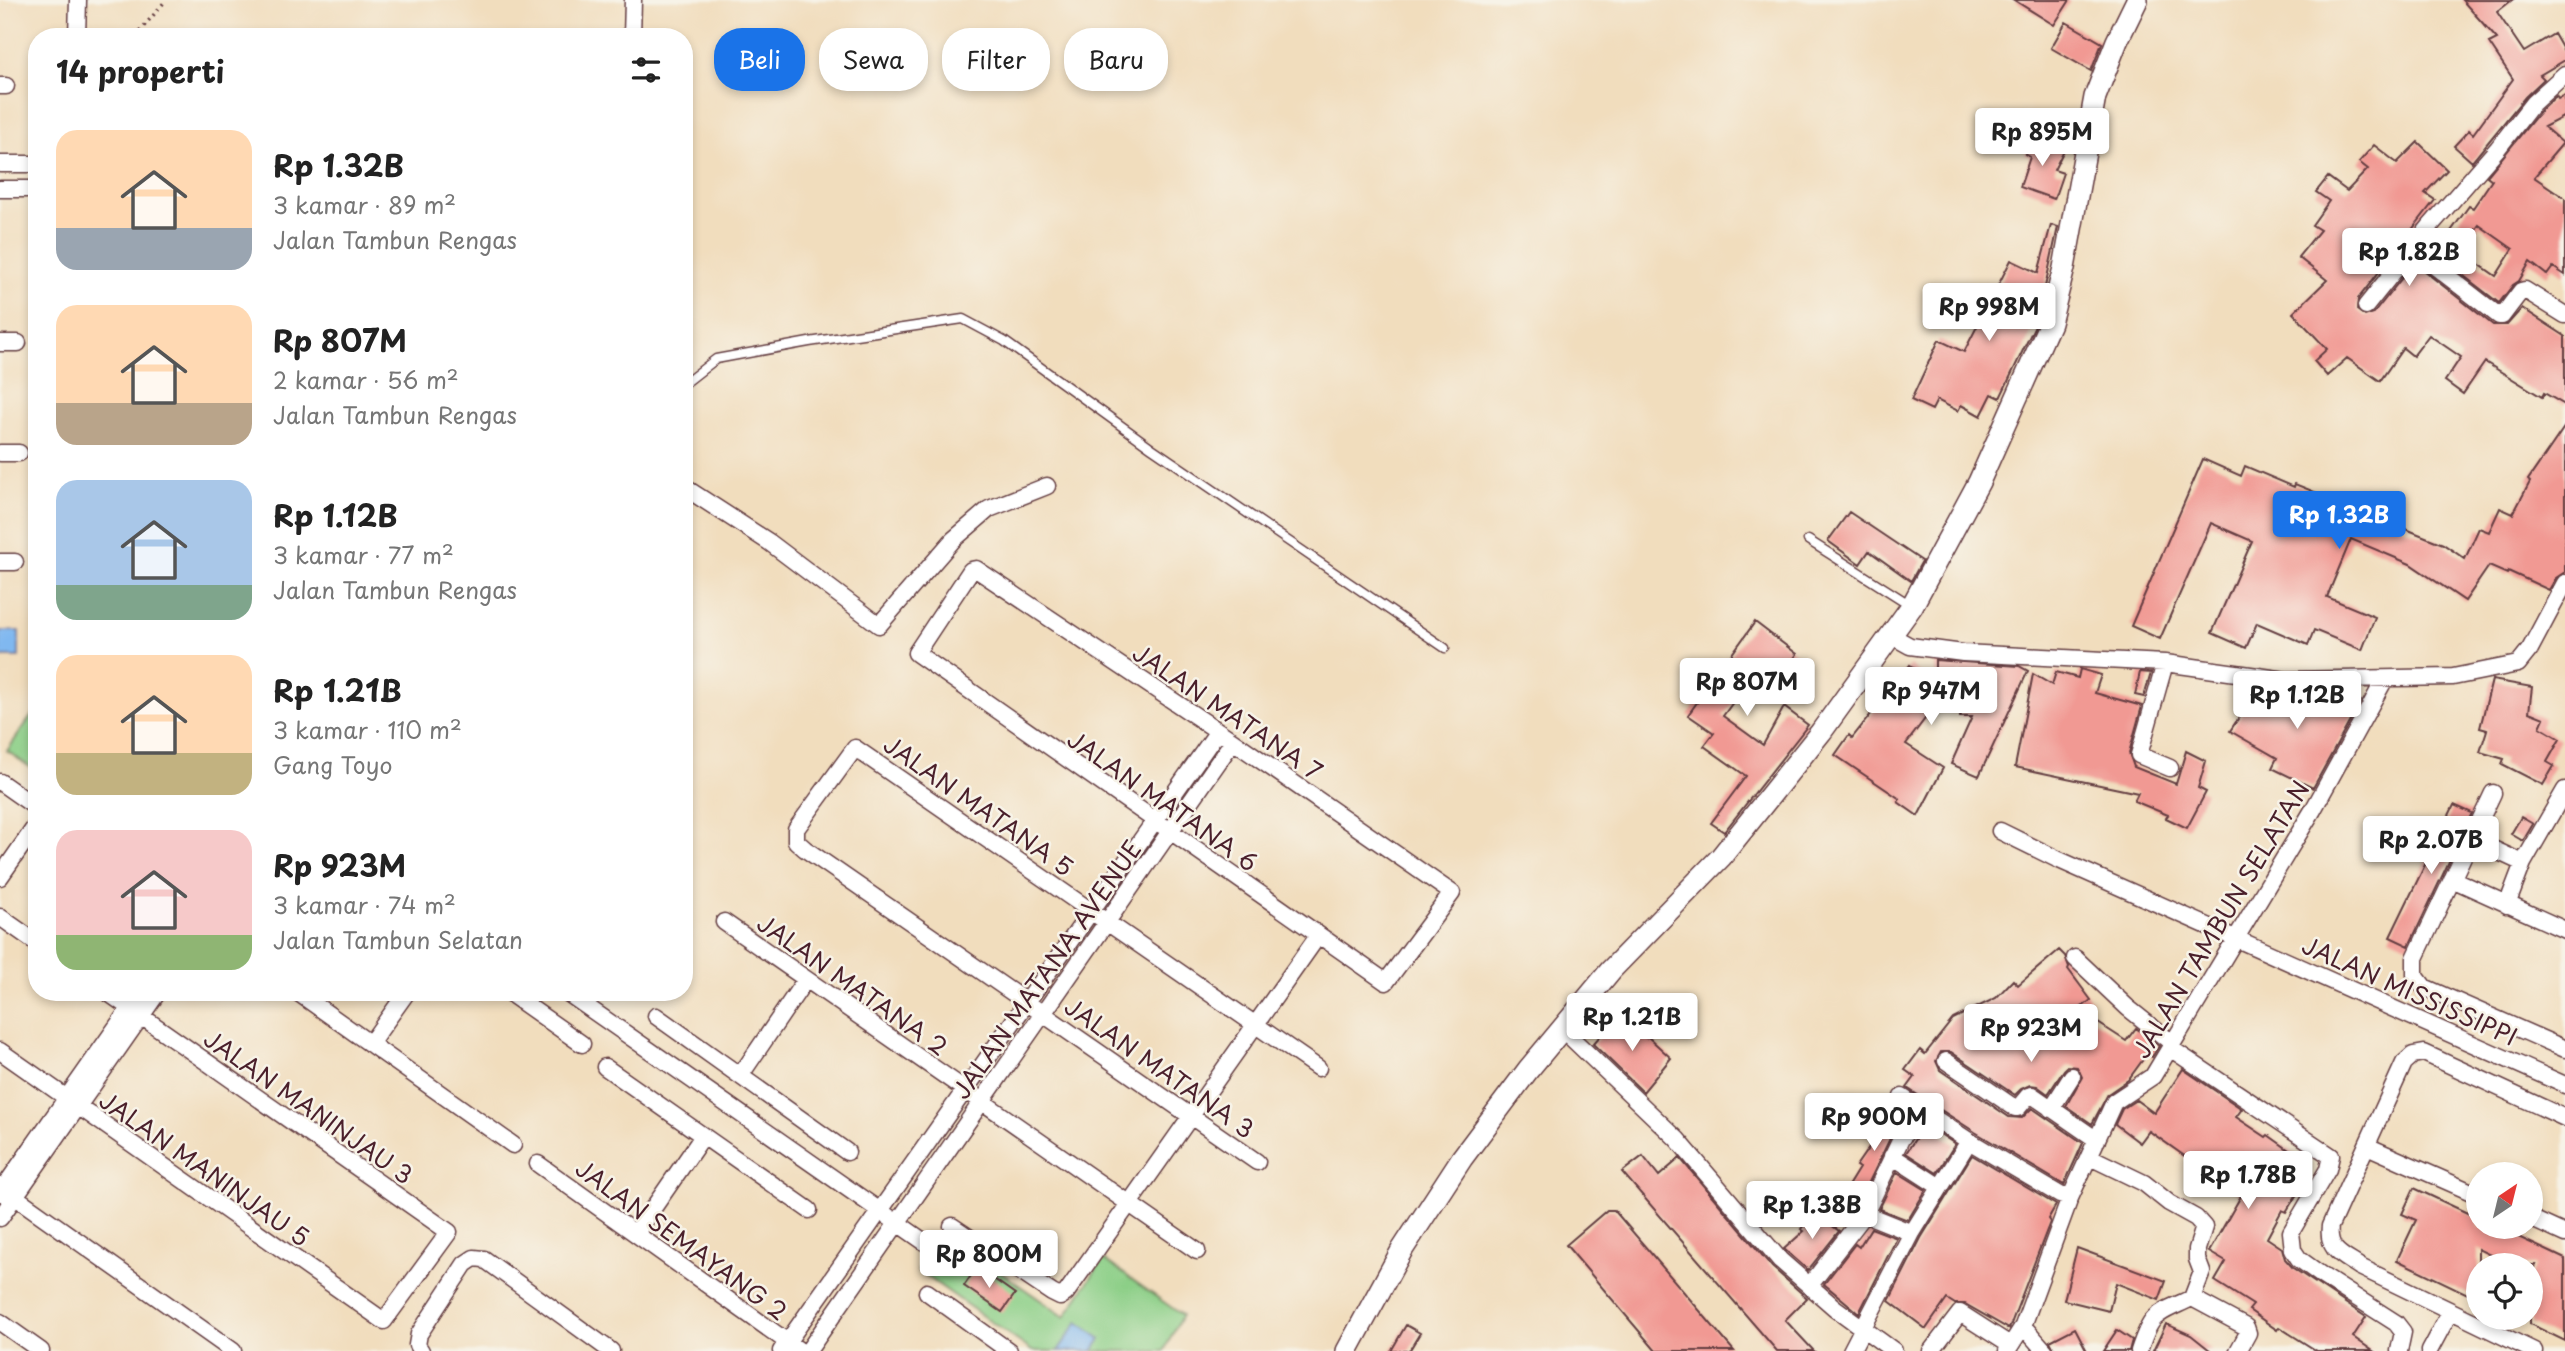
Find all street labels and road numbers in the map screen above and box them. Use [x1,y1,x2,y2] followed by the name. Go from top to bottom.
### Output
[1126,634,1330,788] street label: JALAN MATANA 7
[1060,721,1266,879] street label: JALAN MATANA 6
[877,726,1081,884] street label: JALAN MATANA 5
[2123,773,2317,1065] street label: JALAN TAMBUN SELATAN
[943,832,1149,1106] street label: JALAN MATANA AVENUE
[750,905,956,1063] street label: JALAN MATANA 2
[2296,926,2524,1054] street label: JALAN MISSISSIPPI
[1058,988,1262,1146] street label: JALAN MATANA 3
[197,1020,421,1192] street label: JALAN MANINJAU 3
[92,1082,318,1254] street label: JALAN MANINJAU 5
[569,1150,795,1328] street label: JALAN SEMAYANG 2

